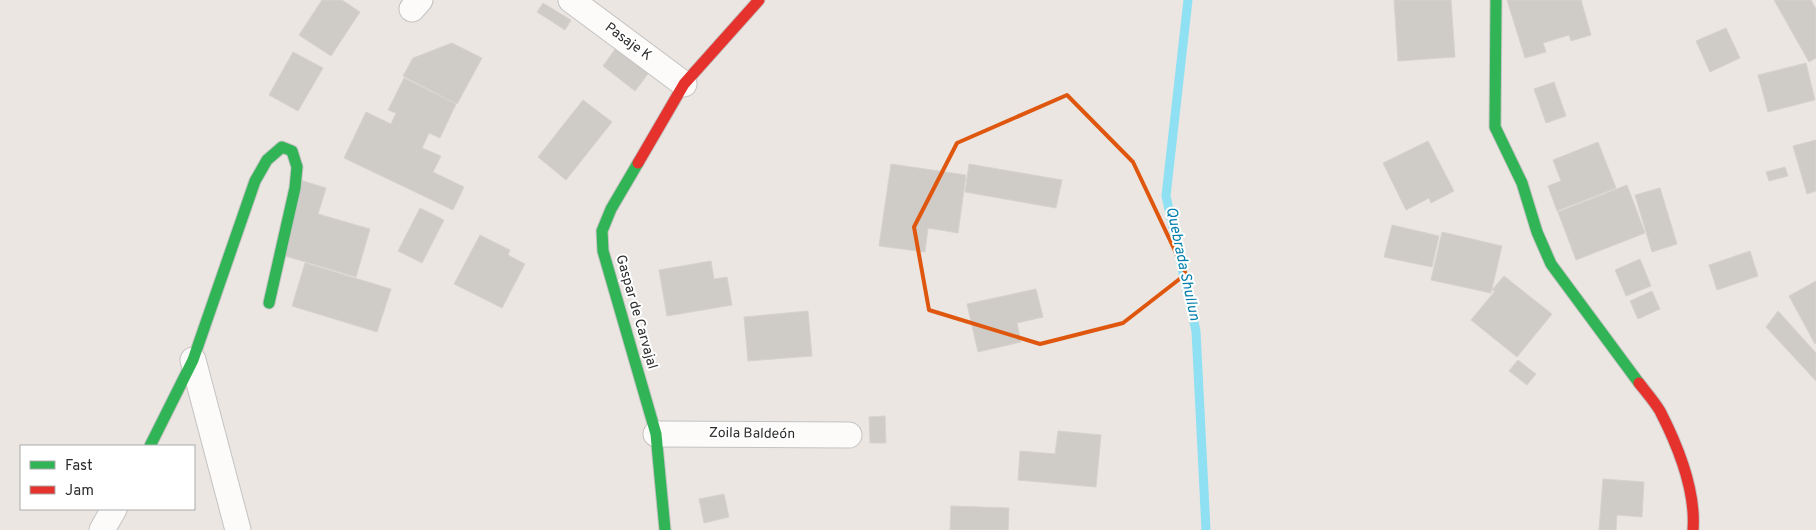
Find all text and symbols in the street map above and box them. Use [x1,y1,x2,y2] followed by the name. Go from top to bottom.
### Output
[601,19,655,65] street label: Pasaje K
[1161,205,1203,323] water label: Quebrada Shullun
[612,253,660,371] street label: Gaspar de Carvajal
[709,425,795,443] street label: Zoila Baldeón
[20,445,195,510] legend
[65,457,93,476] text: Fast
[65,482,94,501] text: Jam

